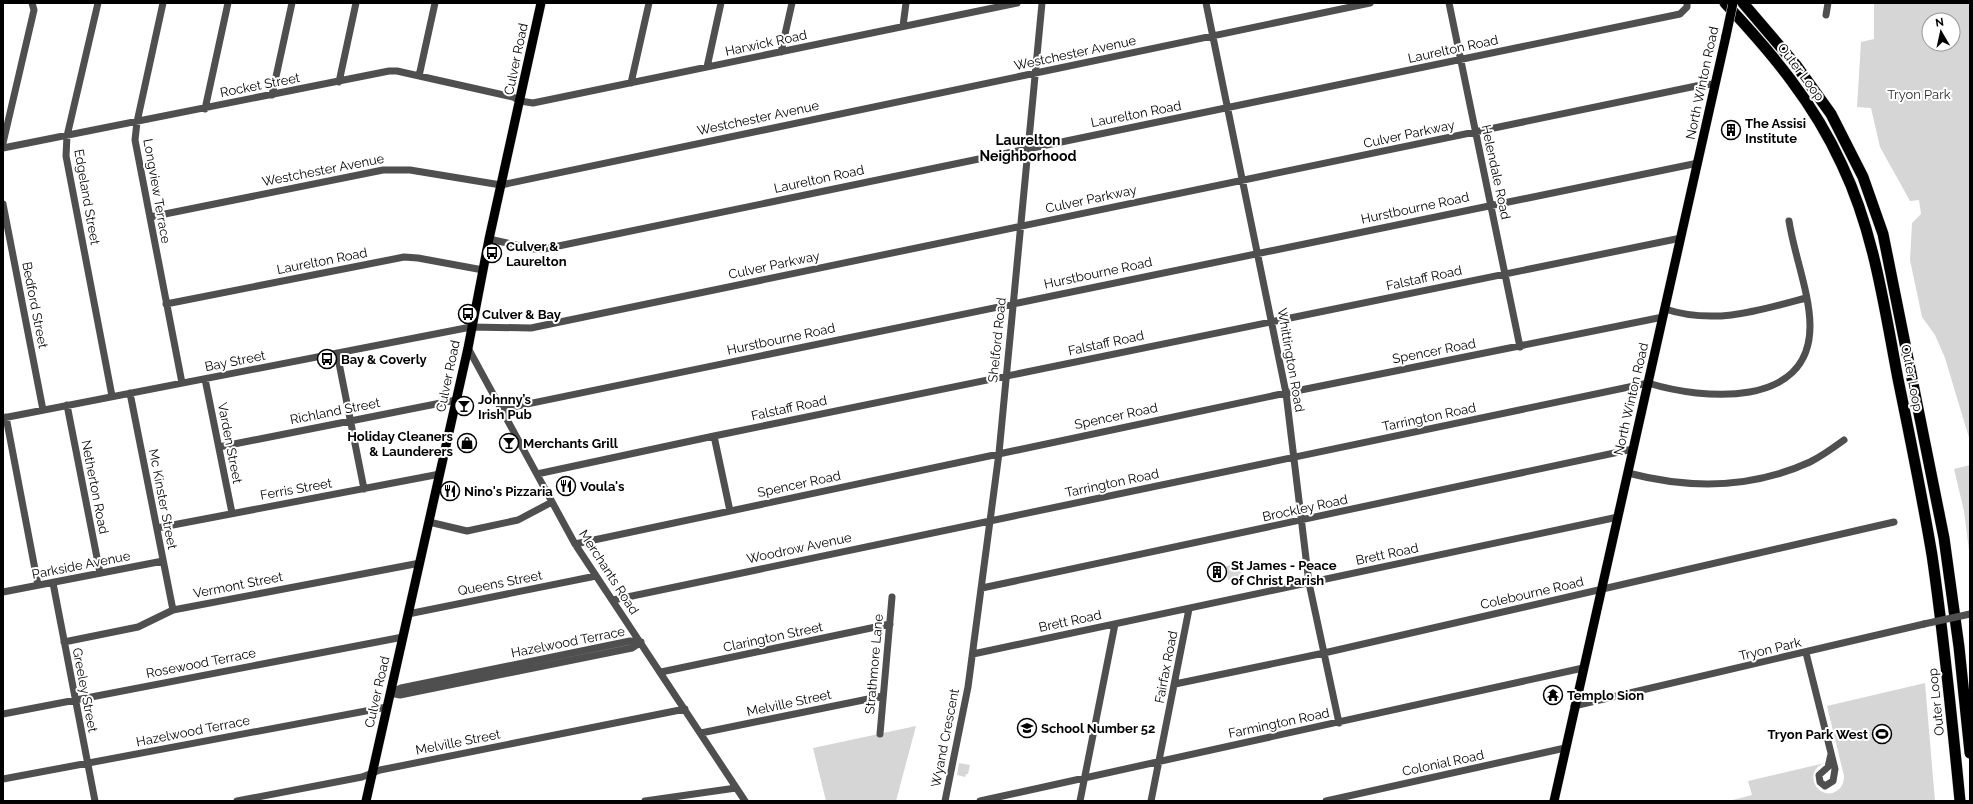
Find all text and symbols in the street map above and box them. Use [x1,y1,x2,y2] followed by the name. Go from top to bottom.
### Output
[1921,12,1961,52] north arrow
[1934,16,1945,30] text: N
[501,22,531,96] street label: Culver Road
[1683,25,1721,141] street label: North Winton Road
[724,27,808,59] street label: Harwick Road
[1406,32,1500,66] street label: Laurelton Road
[1013,33,1138,73] street label: Westchester Avenue
[1775,40,1827,104] street label: Outer Loop
[219,70,302,100] street label: Rocket Street
[1887,87,1951,102] park label: Tryon Park
[696,98,821,138] street label: Westchester Avenue
[1089,98,1183,130] street label: Laurelton Road
[1745,116,1806,146] place label: The Assisi Institute
[1362,117,1456,151] street label: Culver Parkway
[1720,119,1742,141] building icon: The Assisi Institute
[1479,123,1513,221] street label: Helendale Road
[979,132,1077,164] district label: Laurelton Neighborhood
[140,137,174,245] street label: Longview Terrace
[71,148,103,247] street label: Edgeland Street
[261,151,386,189] street label: Westchester Avenue
[772,162,866,196] street label: Laurelton Road
[1044,182,1138,216] street label: Culver Parkway
[1360,189,1470,227] street label: Hurstbourne Road
[506,239,567,269] place label: Culver & Laurelton
[481,242,503,264] bus stop icon: Culver & Laurelton
[275,245,369,277] street label: Laurelton Road
[727,248,821,282] street label: Culver Parkway
[1043,254,1153,292] street label: Hurstbourne Road
[19,260,51,350] street label: Bedford Street
[1385,263,1463,293] street label: Falstaff Road
[985,297,1009,383] street label: Shelford Road
[457,303,479,325] bus stop icon: Culver & Bay
[482,307,561,322] place label: Culver & Bay
[1274,307,1308,413] street label: Whittington Road
[726,320,836,358] street label: Hurstbourne Road
[1067,328,1145,358] street label: Falstaff Road
[1391,336,1477,366] street label: Spencer Road
[433,339,463,413] street label: Culver Road
[1611,341,1651,457] street label: North Winton Road
[1898,343,1926,413] street label: Outer Loop
[203,348,267,374] street label: Bay Street
[316,348,338,370] bus stop icon: Bay & Coverly
[341,352,427,367] place label: Bay & Coverly
[478,392,532,422] place label: Johnny’s Irish Pub
[750,393,828,423] street label: Falstaff Road
[289,395,382,427] street label: Richland Street
[453,395,475,417] bar icon: Johnny’s Irish Pub
[1073,400,1159,432] street label: Spencer Road
[1381,400,1477,434] street label: Tarrington Road
[215,401,245,485] street label: Varden Street
[347,429,454,459] place label: Holiday Cleaners & Launderers
[456,432,478,454] shop icon: Holiday Cleaners & Launderers
[498,432,520,454] bar icon: Merchants Grill
[523,436,619,451] place label: Merchants Grill
[79,439,111,535] street label: Netherton Road
[146,447,180,551] street label: Mc Kinster Street
[1064,466,1160,500] street label: Tarrington Road
[756,468,842,500] street label: Spencer Road
[259,475,334,503] street label: Ferris Street
[555,475,577,497] restaurant icon: Voula's
[580,479,625,494] place label: Voula's
[439,480,461,502] restaurant icon: Nino's Pizzaria
[464,484,553,499] place label: Nino's Pizzaria
[1261,492,1349,524] street label: Brockley Road
[576,527,642,617] street label: Merchants Road
[745,529,853,566] street label: Woodrow Avenue
[1354,540,1420,568] street label: Brett Road
[31,548,132,582] street label: Parkside Avenue
[1231,558,1337,588] place label: St James - Peace of Christ Parish
[1206,561,1228,583] building icon: St James - Peace of Christ Parish
[456,567,544,599] street label: Queens Street
[192,569,285,601] street label: Vermont Street
[1479,574,1585,612] street label: Colebourne Road
[1037,607,1103,635] street label: Brett Road
[862,613,886,715] street label: Strathmore Lane
[722,619,825,655] street label: Clarington Street
[510,624,627,660] street label: Hazelwood Terrace
[1152,629,1180,705] street label: Fairfax Road
[1737,635,1803,663] street label: Tryon Park
[145,645,258,681] street label: Rosewood Terrace
[69,646,101,734] street label: Greeley Street
[361,655,393,729] street label: Culver Road
[1925,667,1947,737] street label: Outer Loop
[1542,684,1564,706] temple icon: Templo Sion
[745,687,833,719] street label: Melville Street
[928,687,962,789] street label: Wyand Crescent
[1567,688,1644,703] place label: Templo Sion
[1227,705,1331,741] street label: Farmington Road
[135,713,252,749] street label: Hazelwood Terrace
[1016,717,1038,739] school or university icon: School Number 52
[1041,721,1155,736] place label: School Number 52
[1871,723,1893,745] sports icon: Tryon Park West
[414,726,502,758] street label: Melville Street
[1767,727,1868,742] place label: Tryon Park West
[1401,747,1485,779] street label: Colonial Road

